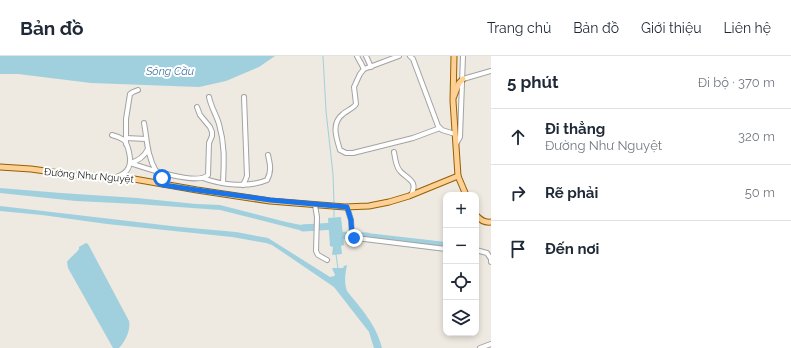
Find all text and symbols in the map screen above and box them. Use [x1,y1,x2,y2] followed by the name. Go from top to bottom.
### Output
[20,17,84,39] text: Bản đồ
[487,20,551,36] text: Trang chủ
[573,20,619,36] text: Bản đồ
[641,20,701,36] text: Giới thiệu
[723,20,771,36] text: Liên hệ
[145,65,194,78] water label: Sông Cầu
[507,72,559,92] text: 5 phút
[698,75,775,90] text: Đi bộ · 370 m
[545,120,605,138] text: Đi thẳng
[507,126,529,148] icon: ahead
[738,129,775,144] text: 320 m
[545,138,662,153] text: Đường Như Nguyệt
[44,166,135,185] street label: Đường Như Nguyệt
[153,169,171,187] route start
[507,182,529,204] icon: right
[545,184,598,202] text: Rẽ phải
[745,185,775,200] text: 50 m
[443,192,479,336] map controls
[443,192,479,228] button: +
[443,228,479,264] button: −
[345,229,363,247] route end
[507,238,529,260] icon: arrive
[545,240,599,258] text: Đến nơi
[443,264,479,300] button: locate
[443,300,479,336] button: layers

